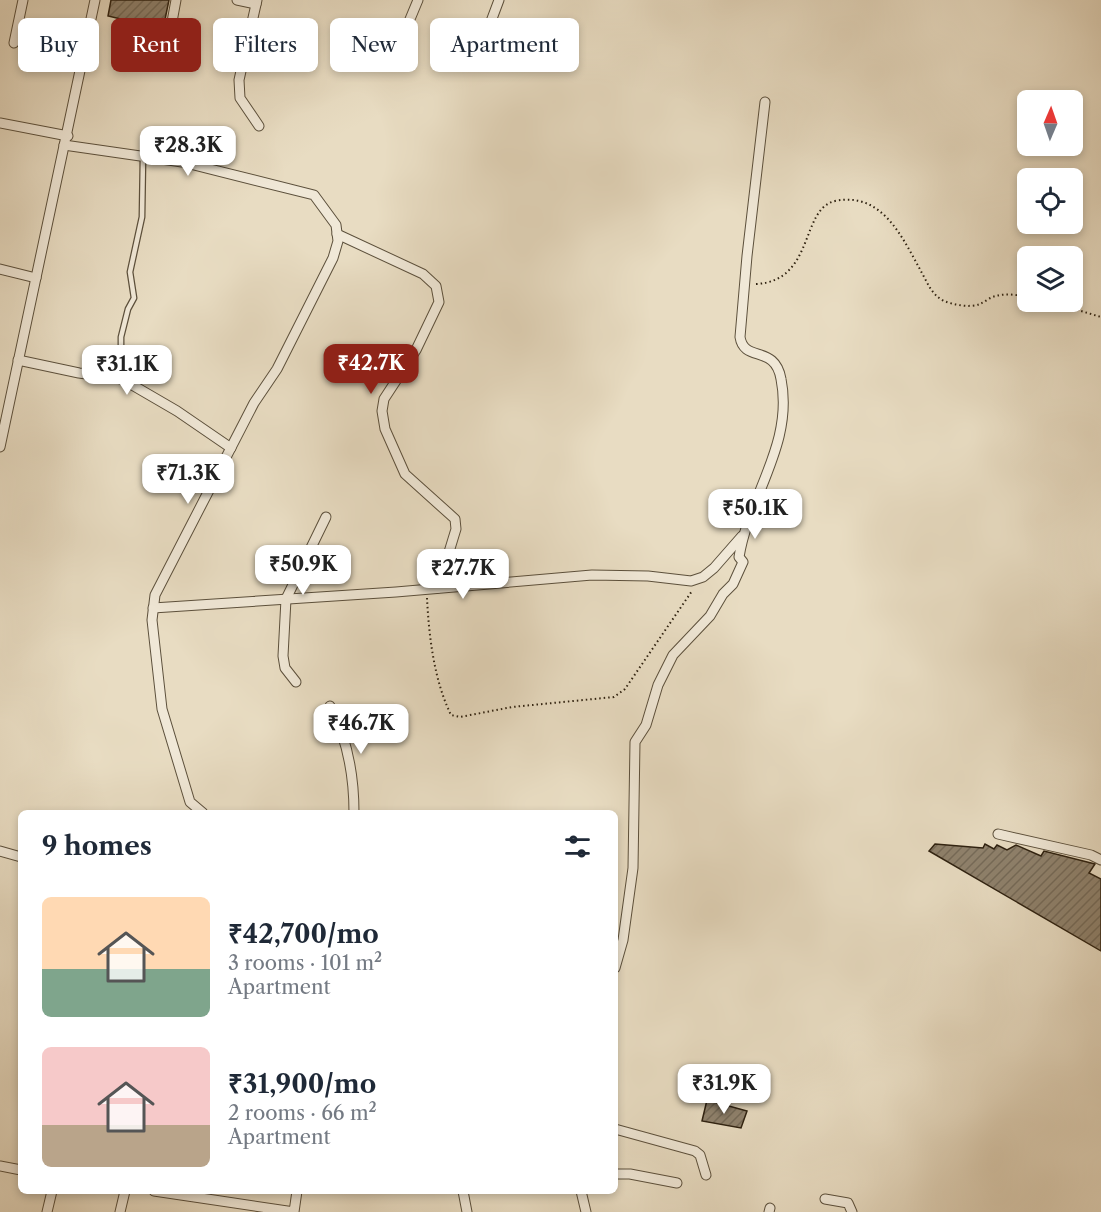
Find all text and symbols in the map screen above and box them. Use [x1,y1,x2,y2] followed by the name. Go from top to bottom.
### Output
[18,18,99,72] chip: Buy
[111,18,201,72] chip: Rent
[213,18,318,72] chip: Filters
[330,18,418,72] chip: New
[430,18,579,72] chip: Apartment
[1017,90,1083,156] north arrow
[1017,90,1083,312] map controls
[139,126,237,177] pin: ₹28.3K
[154,133,222,157] text: ₹28.3K
[1017,168,1083,234] button: locate
[1017,246,1083,312] button: layers
[322,344,420,395] pin: ₹42.7K
[78,345,176,396] pin: ₹31.1K
[338,351,404,375] text: ₹42.7K
[96,352,158,376] text: ₹31.1K
[139,454,237,505] pin: ₹71.3K
[156,461,220,485] text: ₹71.3K
[706,489,804,540] pin: ₹50.1K
[722,496,788,520] text: ₹50.1K
[254,545,352,596] pin: ₹50.9K
[414,549,512,600] pin: ₹27.7K
[269,552,337,576] text: ₹50.9K
[431,556,495,580] text: ₹27.7K
[312,704,410,755] pin: ₹46.7K
[328,711,394,735] text: ₹46.7K
[42,830,152,862] text: 9 homes
[561,830,594,863] icon: filters
[228,918,379,950] text: ₹42,700/mo
[90,921,162,993] icon: home
[228,951,382,975] text: 3 rooms · 101 m²
[228,975,331,999] text: Apartment
[675,1064,773,1115] pin: ₹31.9K
[228,1068,376,1100] text: ₹31,900/mo
[90,1071,162,1143] icon: home
[692,1071,756,1095] text: ₹31.9K
[228,1101,377,1125] text: 2 rooms · 66 m²
[228,1125,331,1149] text: Apartment

